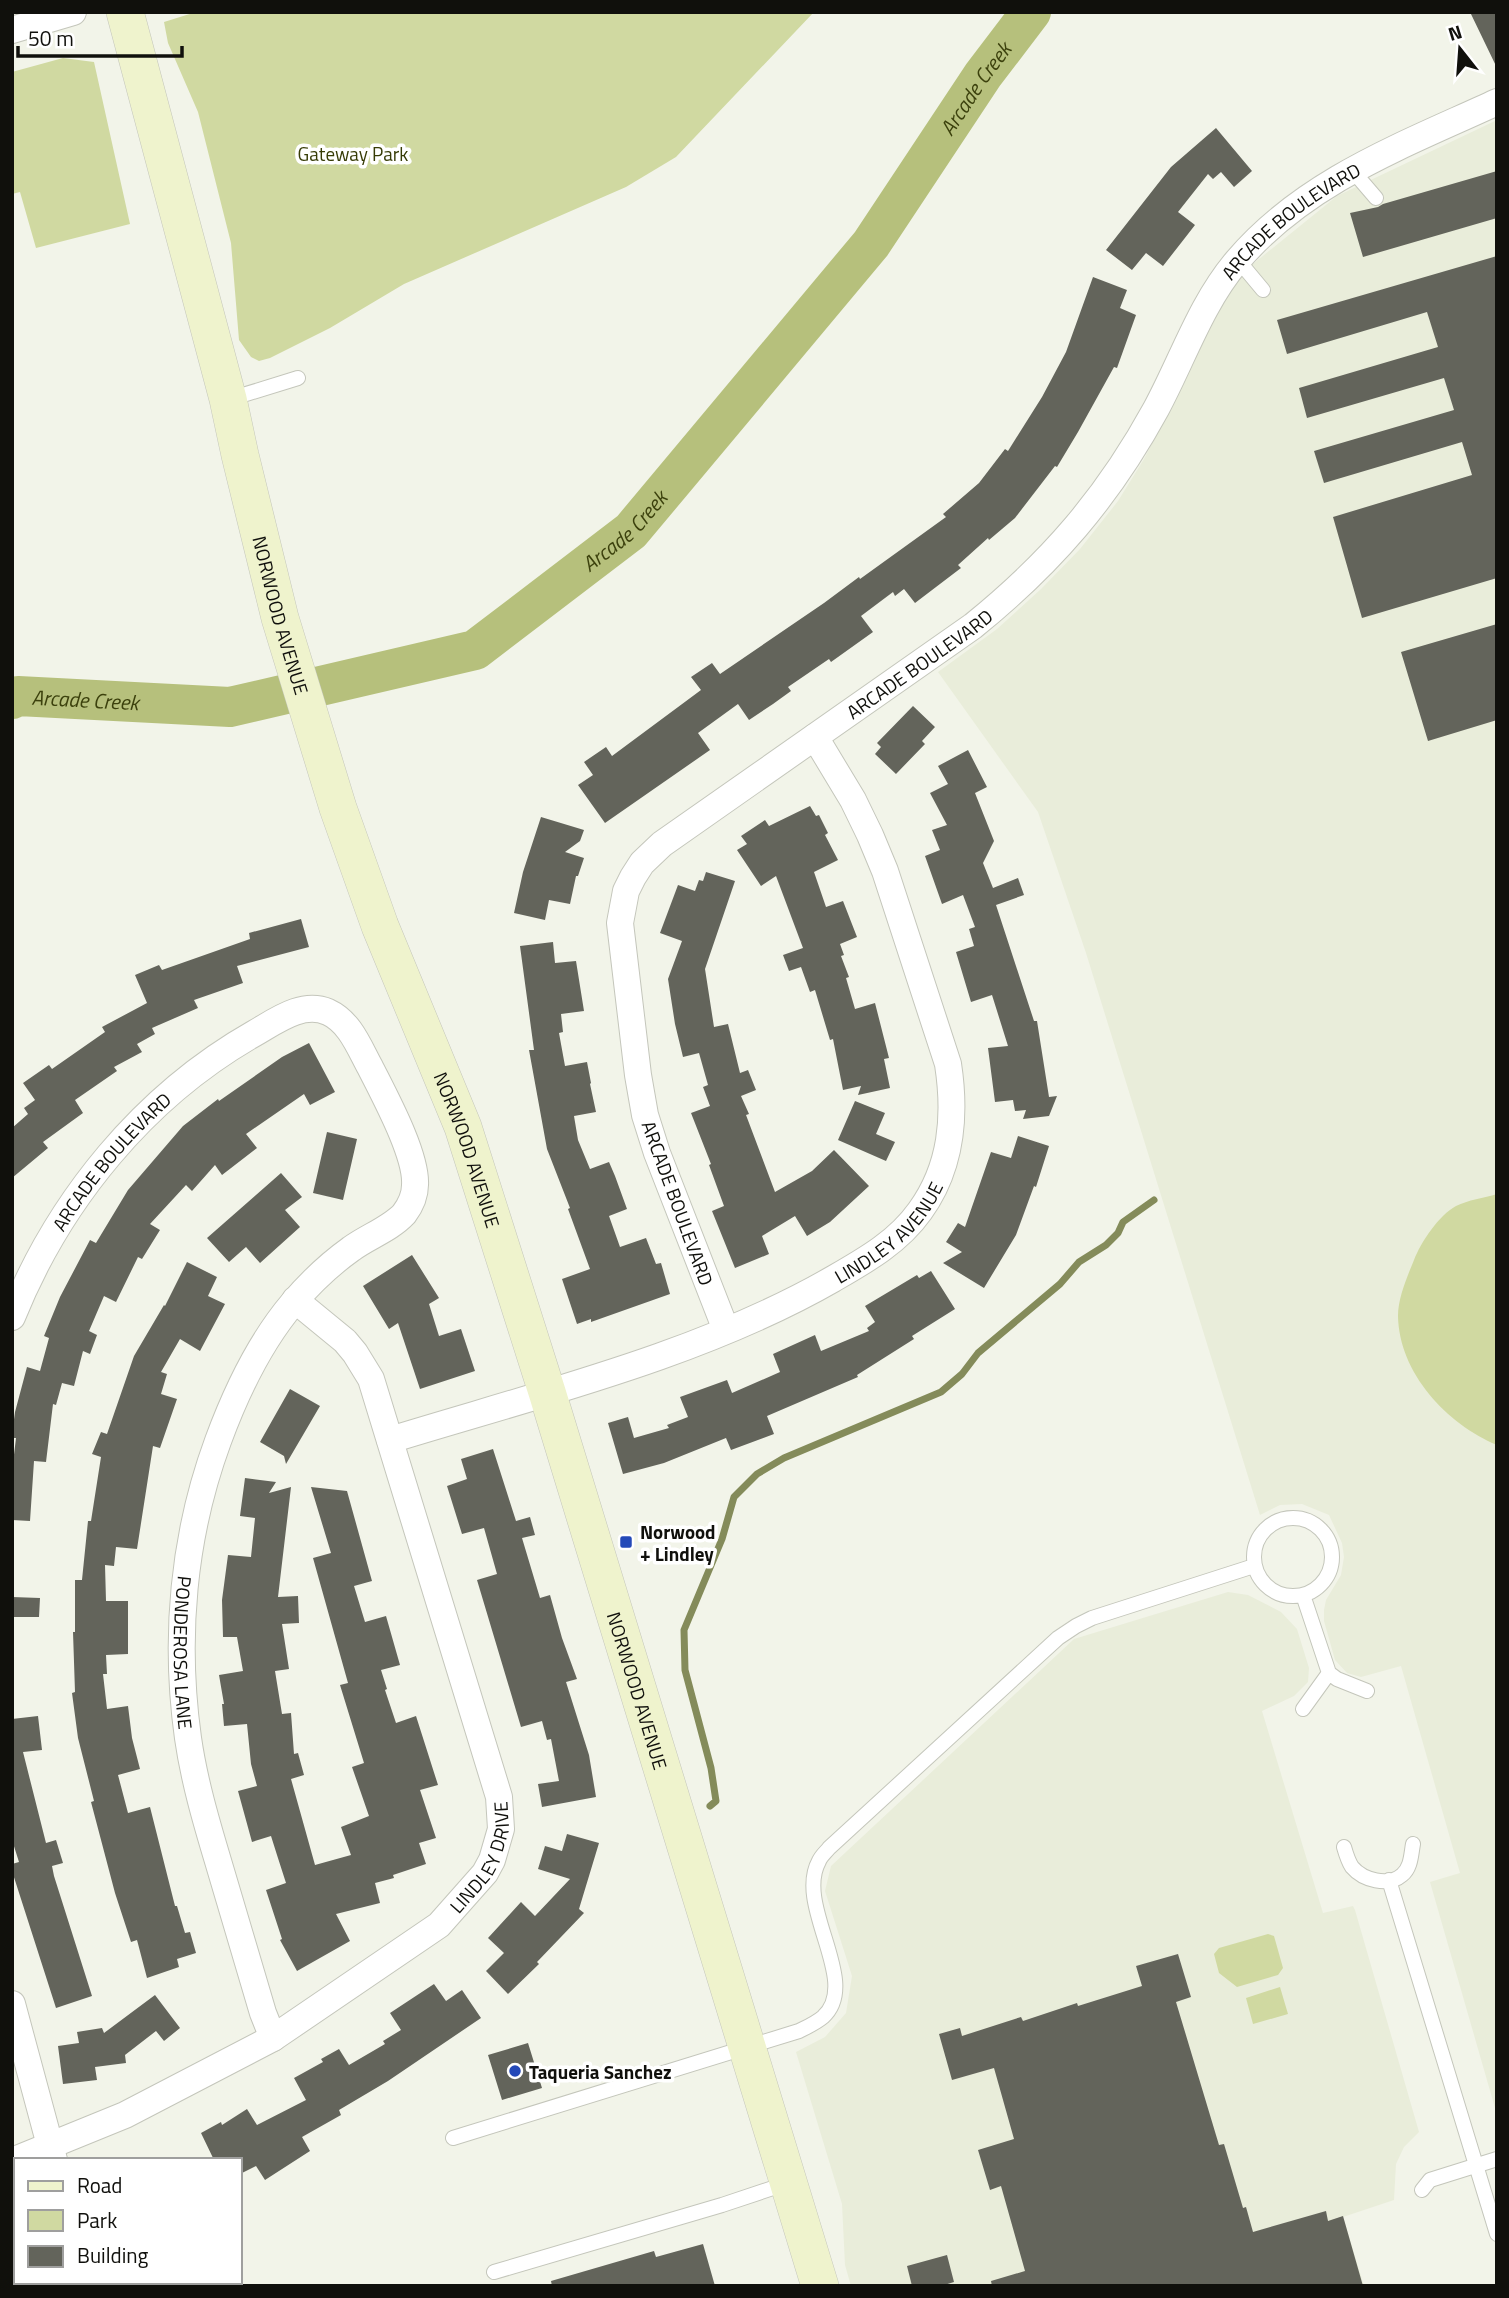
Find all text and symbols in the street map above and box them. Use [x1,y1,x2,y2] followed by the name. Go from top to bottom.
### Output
[18,14,182,58] scale bar
[1425,14,1495,84] north arrow
[1444,16,1465,48] text: N
[28,22,74,54] text: 50 m
[931,33,1020,142] water label: Arcade Creek
[298,139,408,168] park label: Gateway Park
[1213,155,1365,285] street label: ARCADE BOULEVARD
[575,481,676,579] water label: Arcade Creek
[246,533,317,698] street label: NORWOOD AVENUE
[840,601,999,725] street label: ARCADE BOULEVARD
[31,681,142,718] water label: Arcade Creek
[427,1067,508,1231] street label: NORWOOD AVENUE
[44,1085,177,1236] street label: ARCADE BOULEVARD
[635,1117,721,1289] street label: ARCADE BOULEVARD
[828,1176,950,1290] street label: LINDLEY AVENUE
[640,1517,716,1568] place label: Norwood + Lindley
[618,1534,634,1550] marker: Norwood + Lindley
[167,1575,201,1731] street label: PONDEROSA LANE
[600,1608,676,1773] street label: NORWOOD AVENUE
[442,1801,515,1919] street label: LINDLEY DRIVE
[529,2057,672,2086] place label: Taqueria Sanchez
[507,2063,523,2079] marker: Taqueria Sanchez
[14,2158,242,2284] legend
[77,2169,122,2201] text: Road
[77,2204,117,2236] text: Park
[77,2239,149,2271] text: Building

